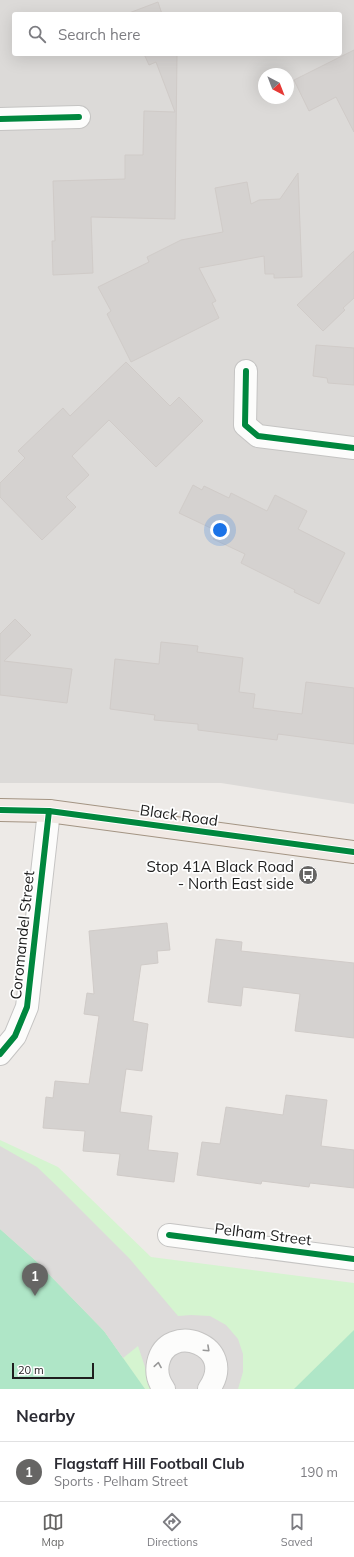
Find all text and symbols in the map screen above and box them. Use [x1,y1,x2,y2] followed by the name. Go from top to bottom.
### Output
[12,12,342,56] search box
[26,23,48,45] icon: search
[58,25,140,44] text: Search here
[258,68,294,104] north arrow
[210,520,230,540] your location
[139,800,219,830] street label: Black Road
[146,857,294,893] place label: Stop 41A Black Road - North East side
[297,864,319,886] bus stop icon: Stop 41A Black Road - North East side
[6,870,38,1000] street label: Coromandel Street
[213,1219,313,1249] street label: Pelham Street
[22,1263,48,1296] pin: 1
[202,1344,210,1352] one-way arrow
[12,1361,94,1380] scale bar
[154,1362,162,1369] one-way arrow
[18,1363,44,1377] text: 20 m
[16,1405,75,1426] text: Nearby
[54,1454,244,1473] text: Flagstaff Hill Football Club
[25,1464,33,1480] text: 1
[300,1464,338,1480] text: 190 m
[54,1473,188,1489] text: Sports · Pelham Street
[41,1511,64,1549] tab: Map
[147,1511,198,1549] tab: Directions
[281,1511,313,1549] tab: Saved

